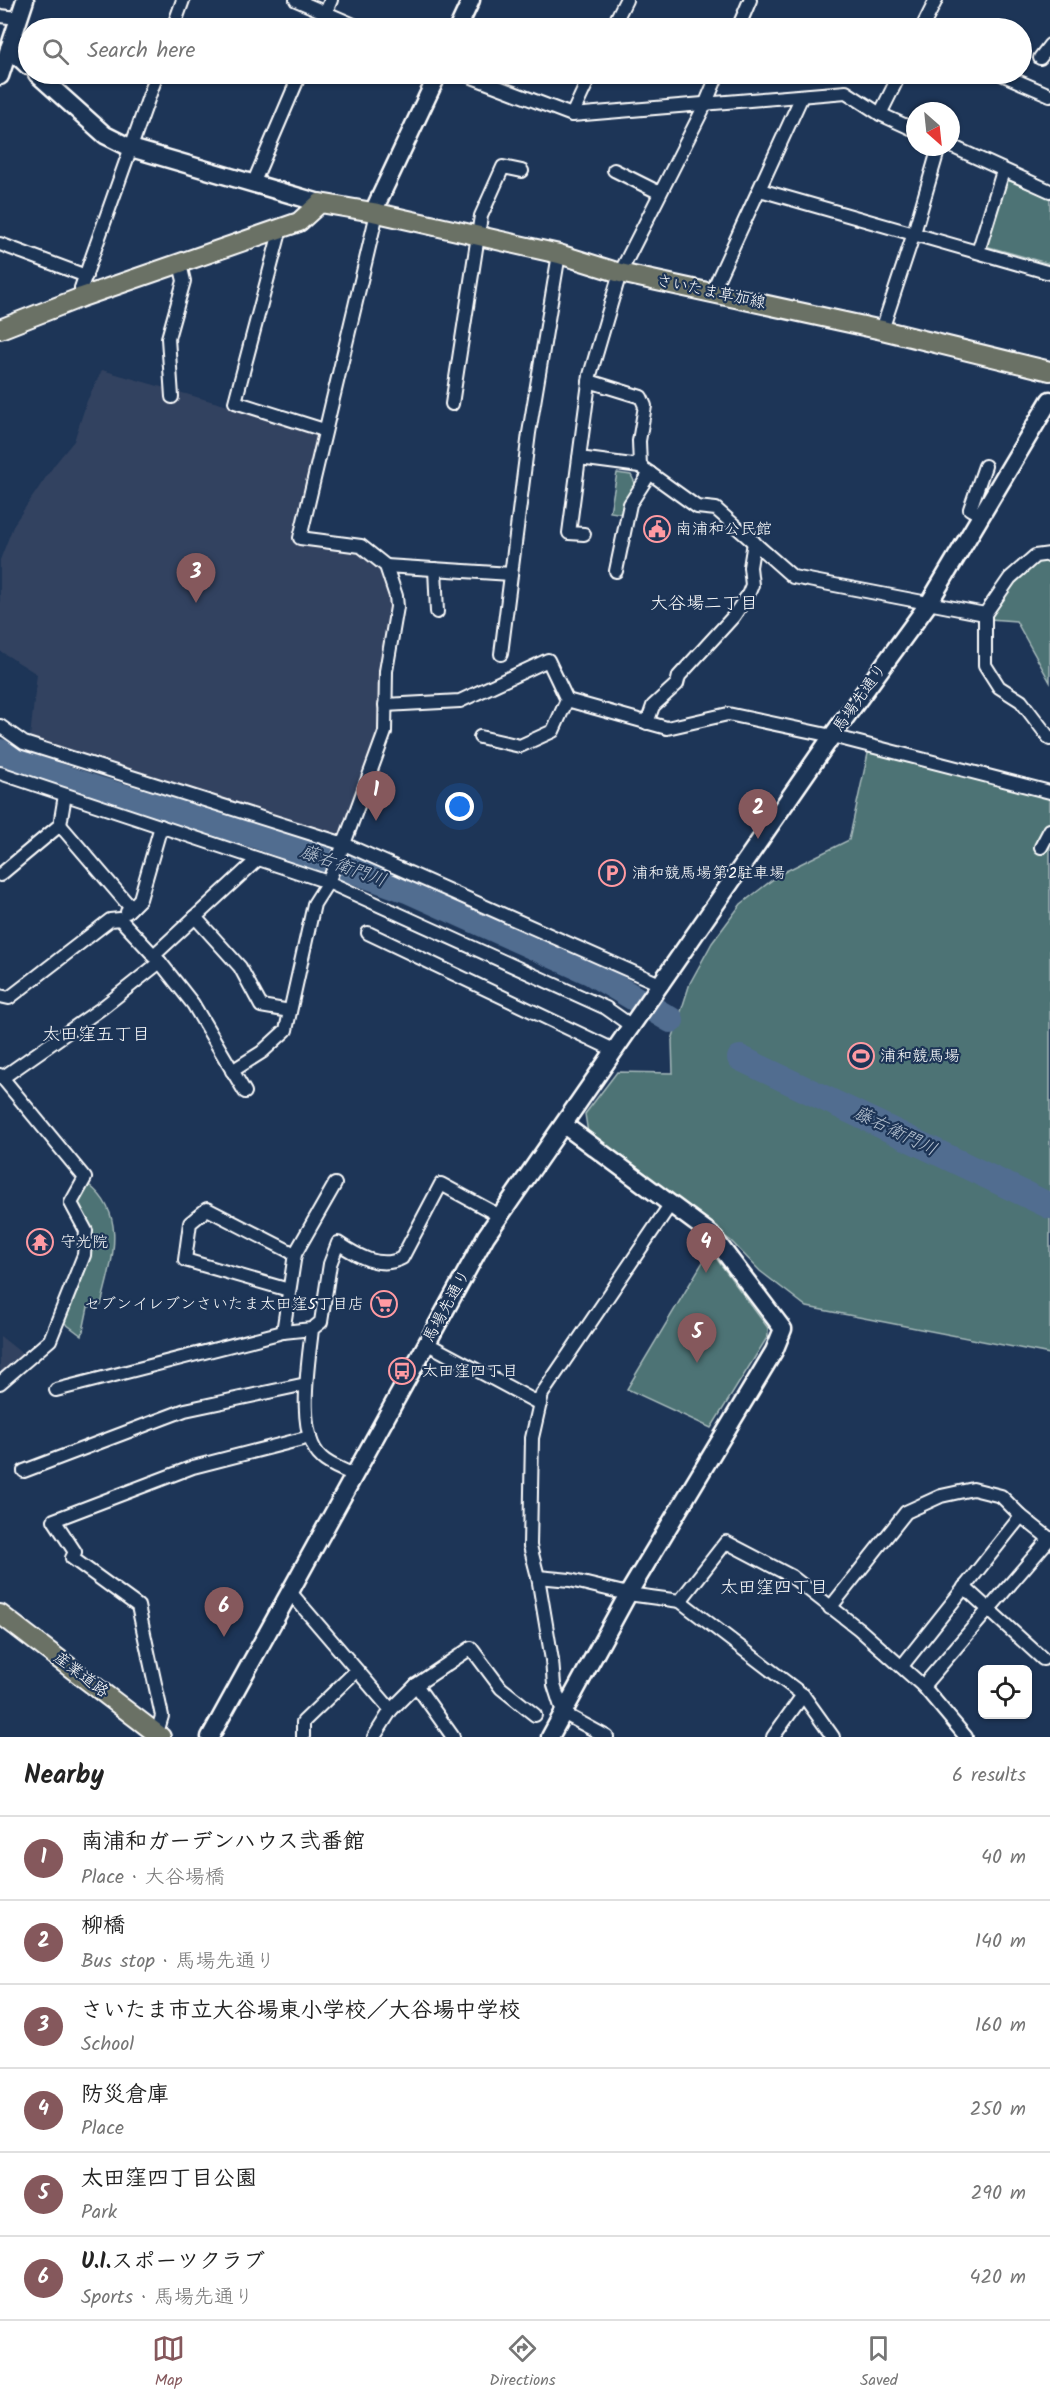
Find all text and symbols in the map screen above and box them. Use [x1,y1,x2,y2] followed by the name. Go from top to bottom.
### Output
[18,18,1032,84] search box
[87,34,195,69] text: Search here
[39,35,72,68] icon: search
[906,102,960,156] north arrow
[654,268,768,316] street label: さいたま草加線
[642,514,672,544] public building icon: 南浦和公民館
[676,517,772,542] place label: 南浦和公民館
[176,554,216,603] pin: 3
[650,590,758,619] district label: 大谷場二丁目
[826,658,894,738] street label: 馬場先通り
[356,772,395,821] pin: 1
[738,790,777,839] pin: 2
[445,792,474,821] your location
[296,838,390,896] water label: 藤右衛門川
[597,858,627,888] parking icon: 浦和競馬場第2駐車場
[632,861,785,886] place label: 浦和競馬場第2駐車場
[42,1021,150,1050] district label: 太田窪五丁目
[846,1041,876,1071] sports icon: 浦和競馬場
[880,1044,960,1069] place label: 浦和競馬場
[848,1099,942,1165] water label: 藤右衛門川
[686,1224,726,1273] pin: 4
[25,1227,55,1257] temple icon: 守光院
[60,1230,108,1255] place label: 守光院
[417,1265,477,1347] street label: 馬場先通り
[369,1289,399,1319] supermarket icon: セブンイレブンさいたま太田窪5丁目店
[84,1292,364,1317] place label: セブンイレブンさいたま太田窪5丁目店
[678,1314,716,1363] pin: 5
[387,1356,417,1386] bus stop icon: 太田窪四丁目
[422,1359,518,1384] place label: 太田窪四丁目
[720,1574,828,1603] district label: 太田窪四丁目
[204,1588,244,1637] pin: 6
[48,1646,114,1704] street label: 産業道路
[978,1665,1032,1719] map controls
[978,1665,1032,1719] button: locate
[24,1755,104,1797] text: Nearby
[952,1760,1026,1792] text: 6 results
[81,1825,365,1860] text: 南浦和ガーデンハウス弐番館
[40,1842,47,1874] text: 1
[981,1842,1026,1874] text: 40 m
[81,1862,225,1894] text: Place · 大谷場橋
[81,1909,125,1944] text: 柳橋
[38,1926,49,1958] text: 2
[975,1926,1026,1958] text: 140 m
[81,1946,276,1978] text: Bus stop · 馬場先通り
[81,1994,521,2029] text: さいたま市立大谷場東小学校／大谷場中学校
[38,2010,49,2042] text: 3
[975,2010,1026,2042] text: 160 m
[81,2029,134,2061] text: School
[81,2078,169,2113] text: 防災倉庫
[38,2094,49,2126] text: 4
[970,2094,1026,2126] text: 250 m
[81,2113,124,2145] text: Place
[81,2162,257,2197] text: 太田窪四丁目公園
[38,2178,49,2210] text: 5
[971,2178,1026,2210] text: 290 m
[81,2197,117,2229] text: Park
[81,2245,265,2280] text: U.I.スポーツクラブ
[38,2262,49,2294] text: 6
[969,2262,1026,2294] text: 420 m
[81,2282,254,2314] text: Sports · 馬場先通り
[152,2332,185,2393] tab: Map
[489,2332,556,2393] tab: Directions
[860,2332,898,2393] tab: Saved

